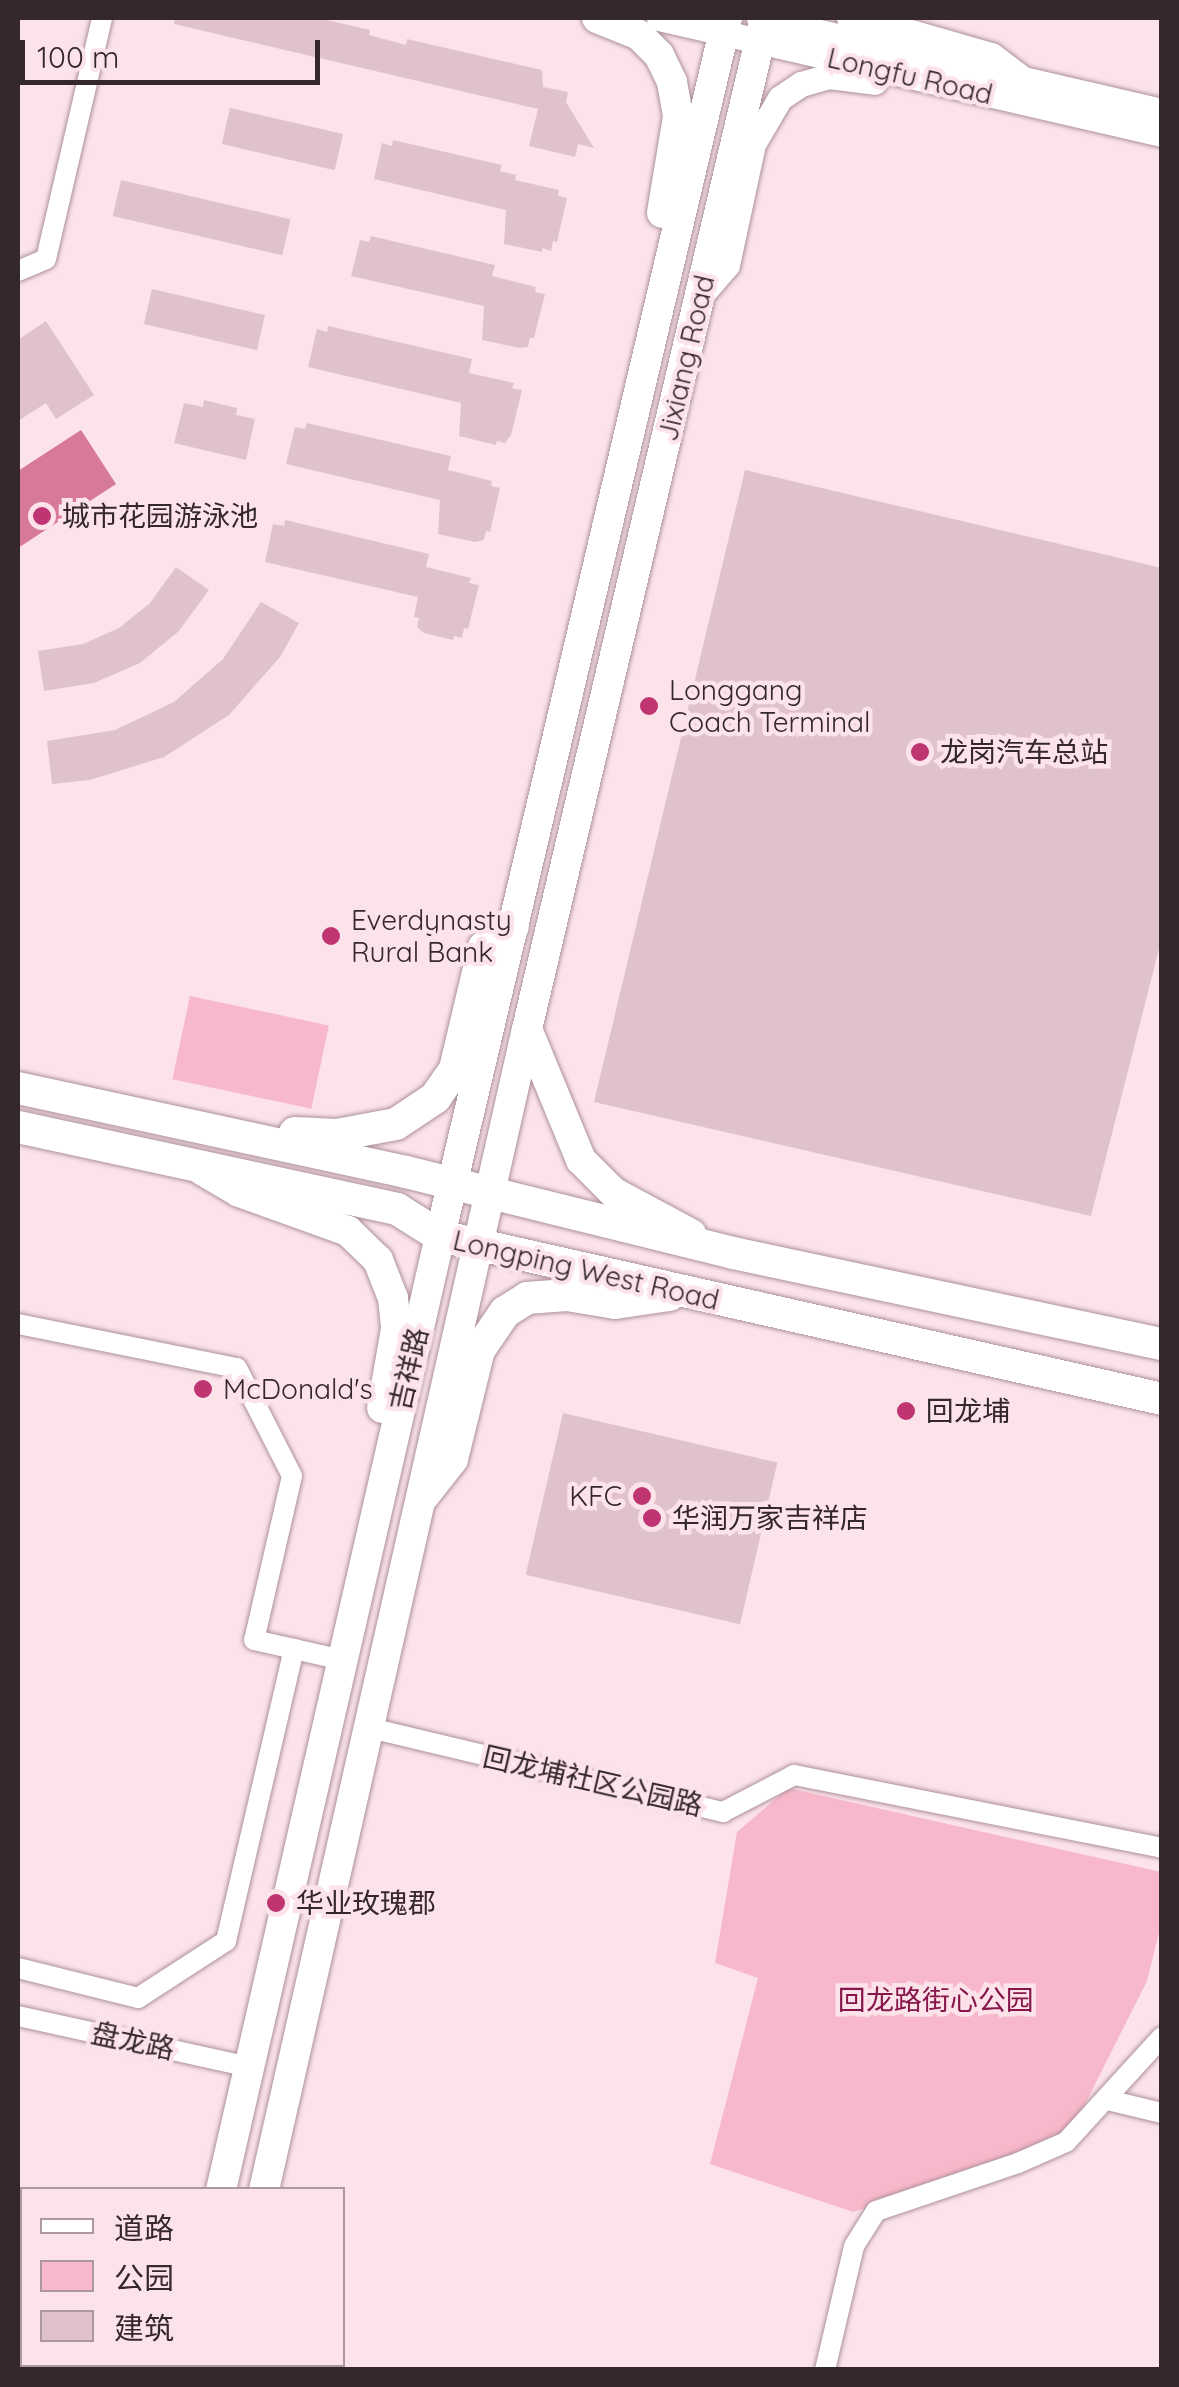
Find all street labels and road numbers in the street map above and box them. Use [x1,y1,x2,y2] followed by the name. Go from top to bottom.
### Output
[824,41,996,111] street label: Longfu Road
[651,272,721,444] street label: Jixiang Road
[450,1223,722,1317] street label: Longping West Road
[383,1324,435,1414] street label: 吉祥路
[480,1739,706,1823] street label: 回龙埔社区公园路
[88,2016,178,2066] street label: 盘龙路

